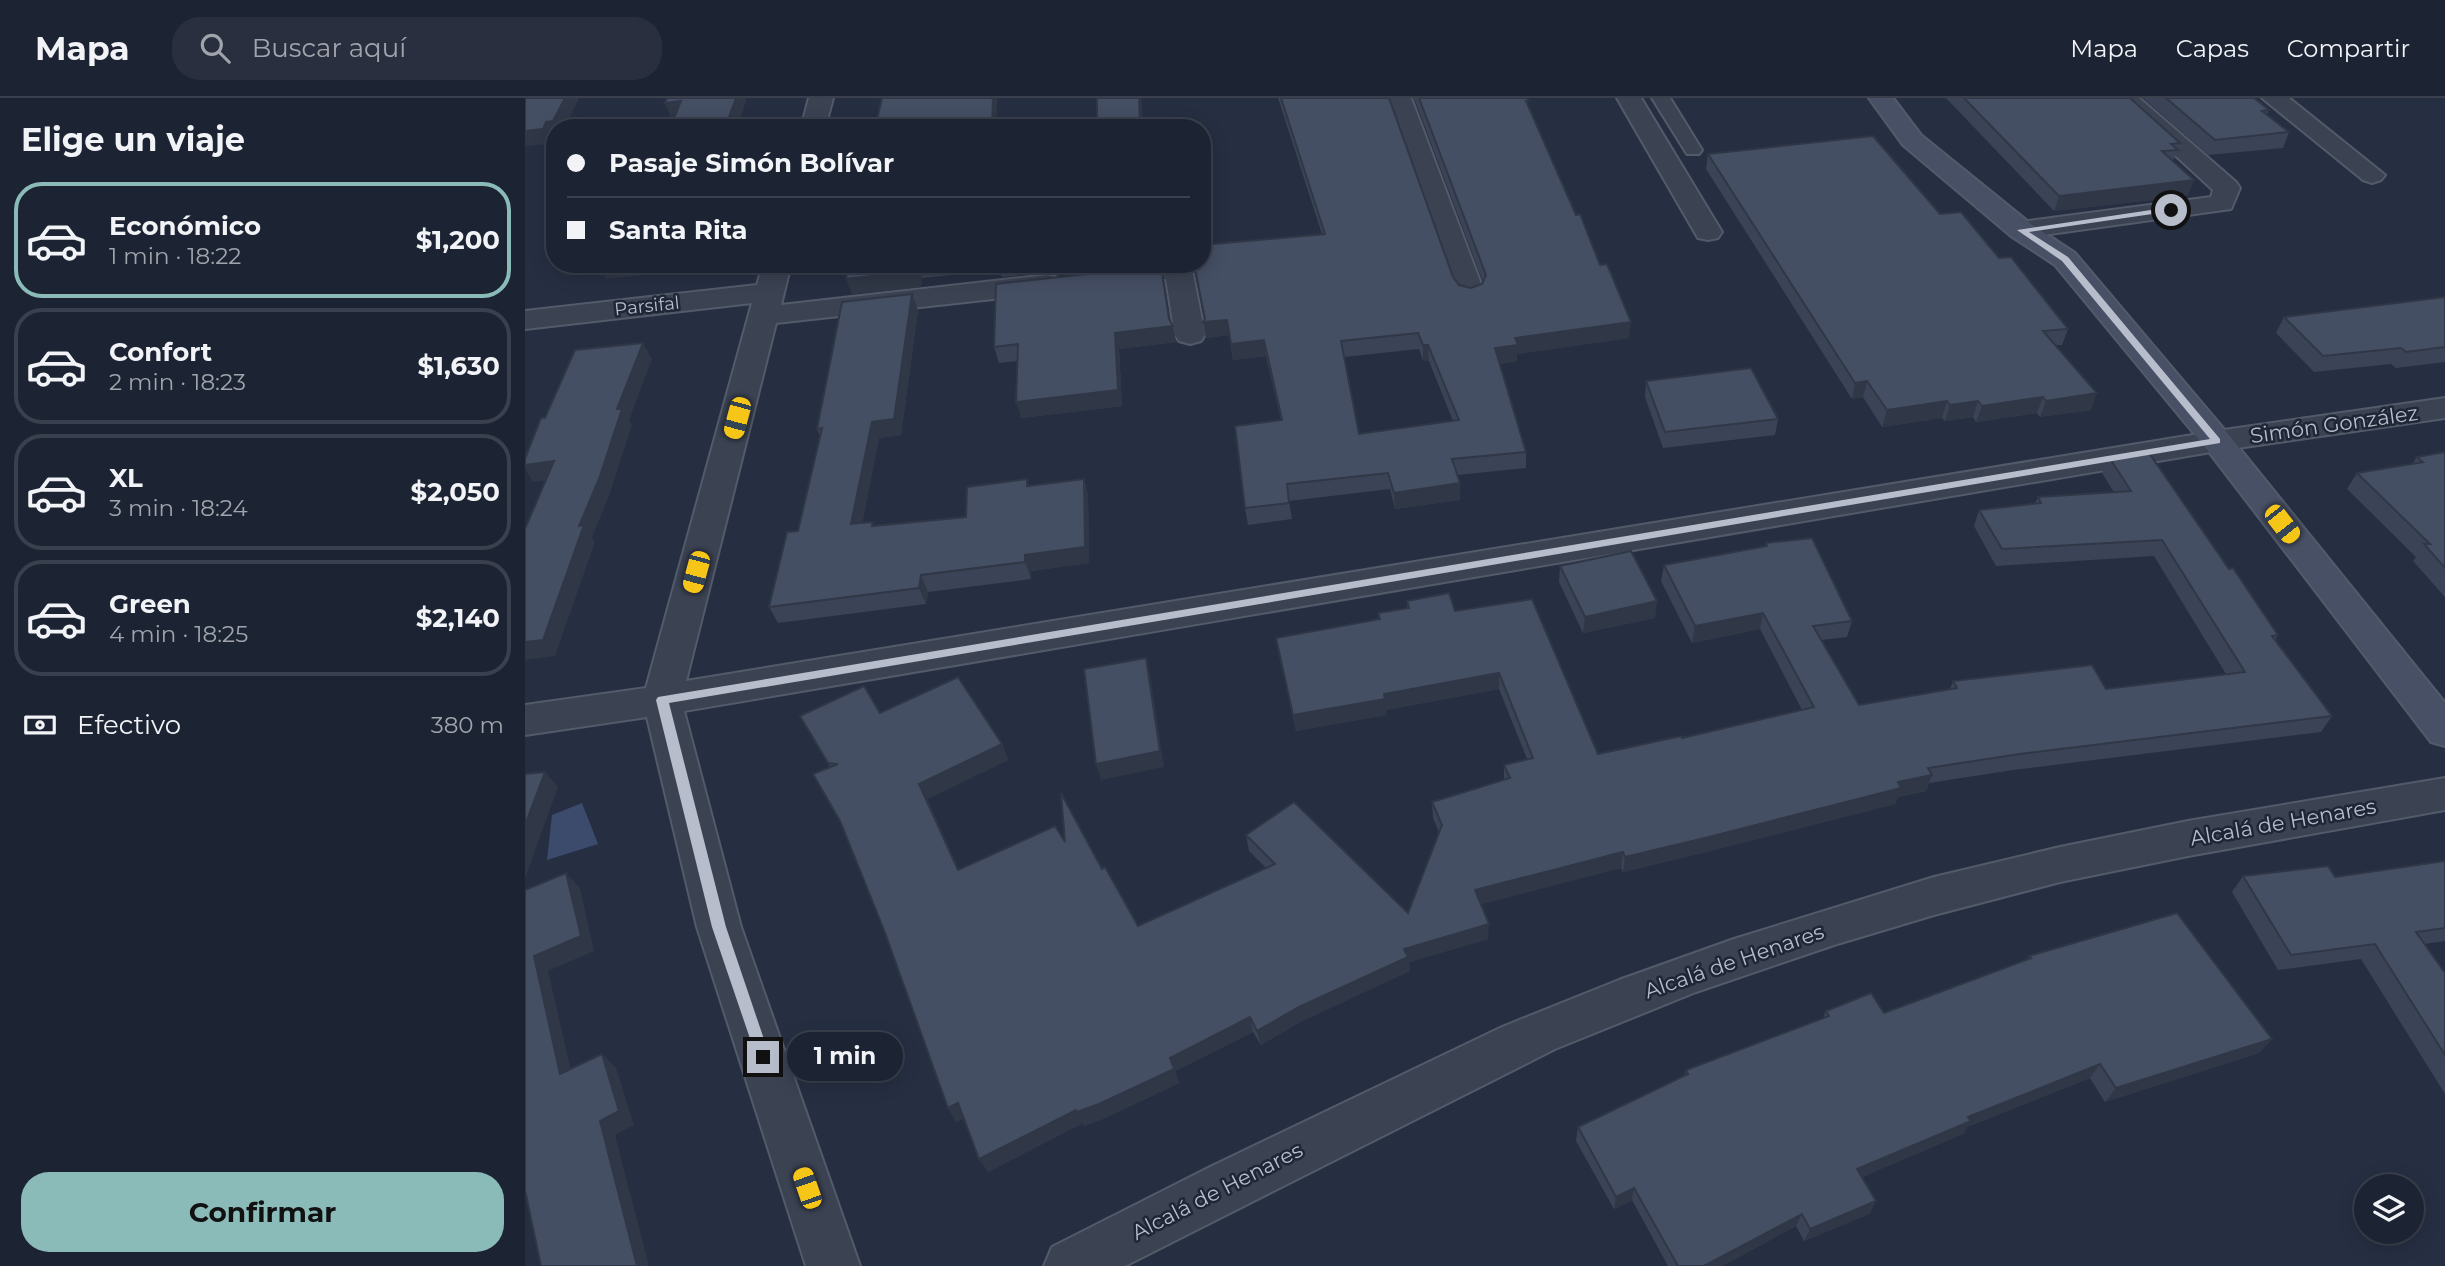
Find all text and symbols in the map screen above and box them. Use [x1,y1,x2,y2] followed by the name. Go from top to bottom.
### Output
[172,17,662,80] search box
[35,28,130,68] text: Mapa
[196,29,234,67] icon: search
[252,32,406,64] text: Buscar aquí
[2070,34,2138,63] text: Mapa
[2176,34,2249,63] text: Capas
[2287,34,2410,63] text: Compartir
[21,120,245,159] text: Elige un viaje
[609,147,894,179] text: Pasaje Simón Bolívar
[2155,194,2187,226] route start
[25,209,88,272] icon: car
[109,210,261,242] text: Económico
[609,214,748,246] text: Santa Rita
[416,224,500,256] text: $1,200
[109,242,241,270] text: 1 min · 18:22
[613,292,681,320] street label: Parsifal
[25,335,88,398] icon: car
[109,336,212,368] text: Confort
[417,350,500,382] text: $1,630
[109,368,246,396] text: 2 min · 18:23
[722,395,753,441] car
[2248,400,2420,448] street label: Simón González
[25,461,88,524] icon: car
[109,462,143,494] text: XL
[411,476,500,508] text: $2,050
[109,494,248,522] text: 3 min · 18:24
[2261,501,2304,547] car
[681,549,712,595] car
[25,587,88,650] icon: car
[109,588,191,620] text: Green
[416,602,500,634] text: $2,140
[109,620,248,648] text: 4 min · 18:25
[21,706,59,744] icon: cash
[77,709,181,741] text: Efectivo
[431,711,504,739] text: 380 m
[2188,793,2378,851] street label: Alcalá de Henares
[1641,919,1827,1003] street label: Alcalá de Henares
[787,1032,903,1082] callout: 1 min
[747,1041,779,1073] route end
[814,1042,876,1070] text: 1 min
[1127,1137,1307,1245] street label: Alcalá de Henares
[791,1165,824,1211] car
[21,1172,504,1252] button: Confirmar
[2354,1174,2424,1244] map controls
[2354,1174,2424,1244] button: layers

